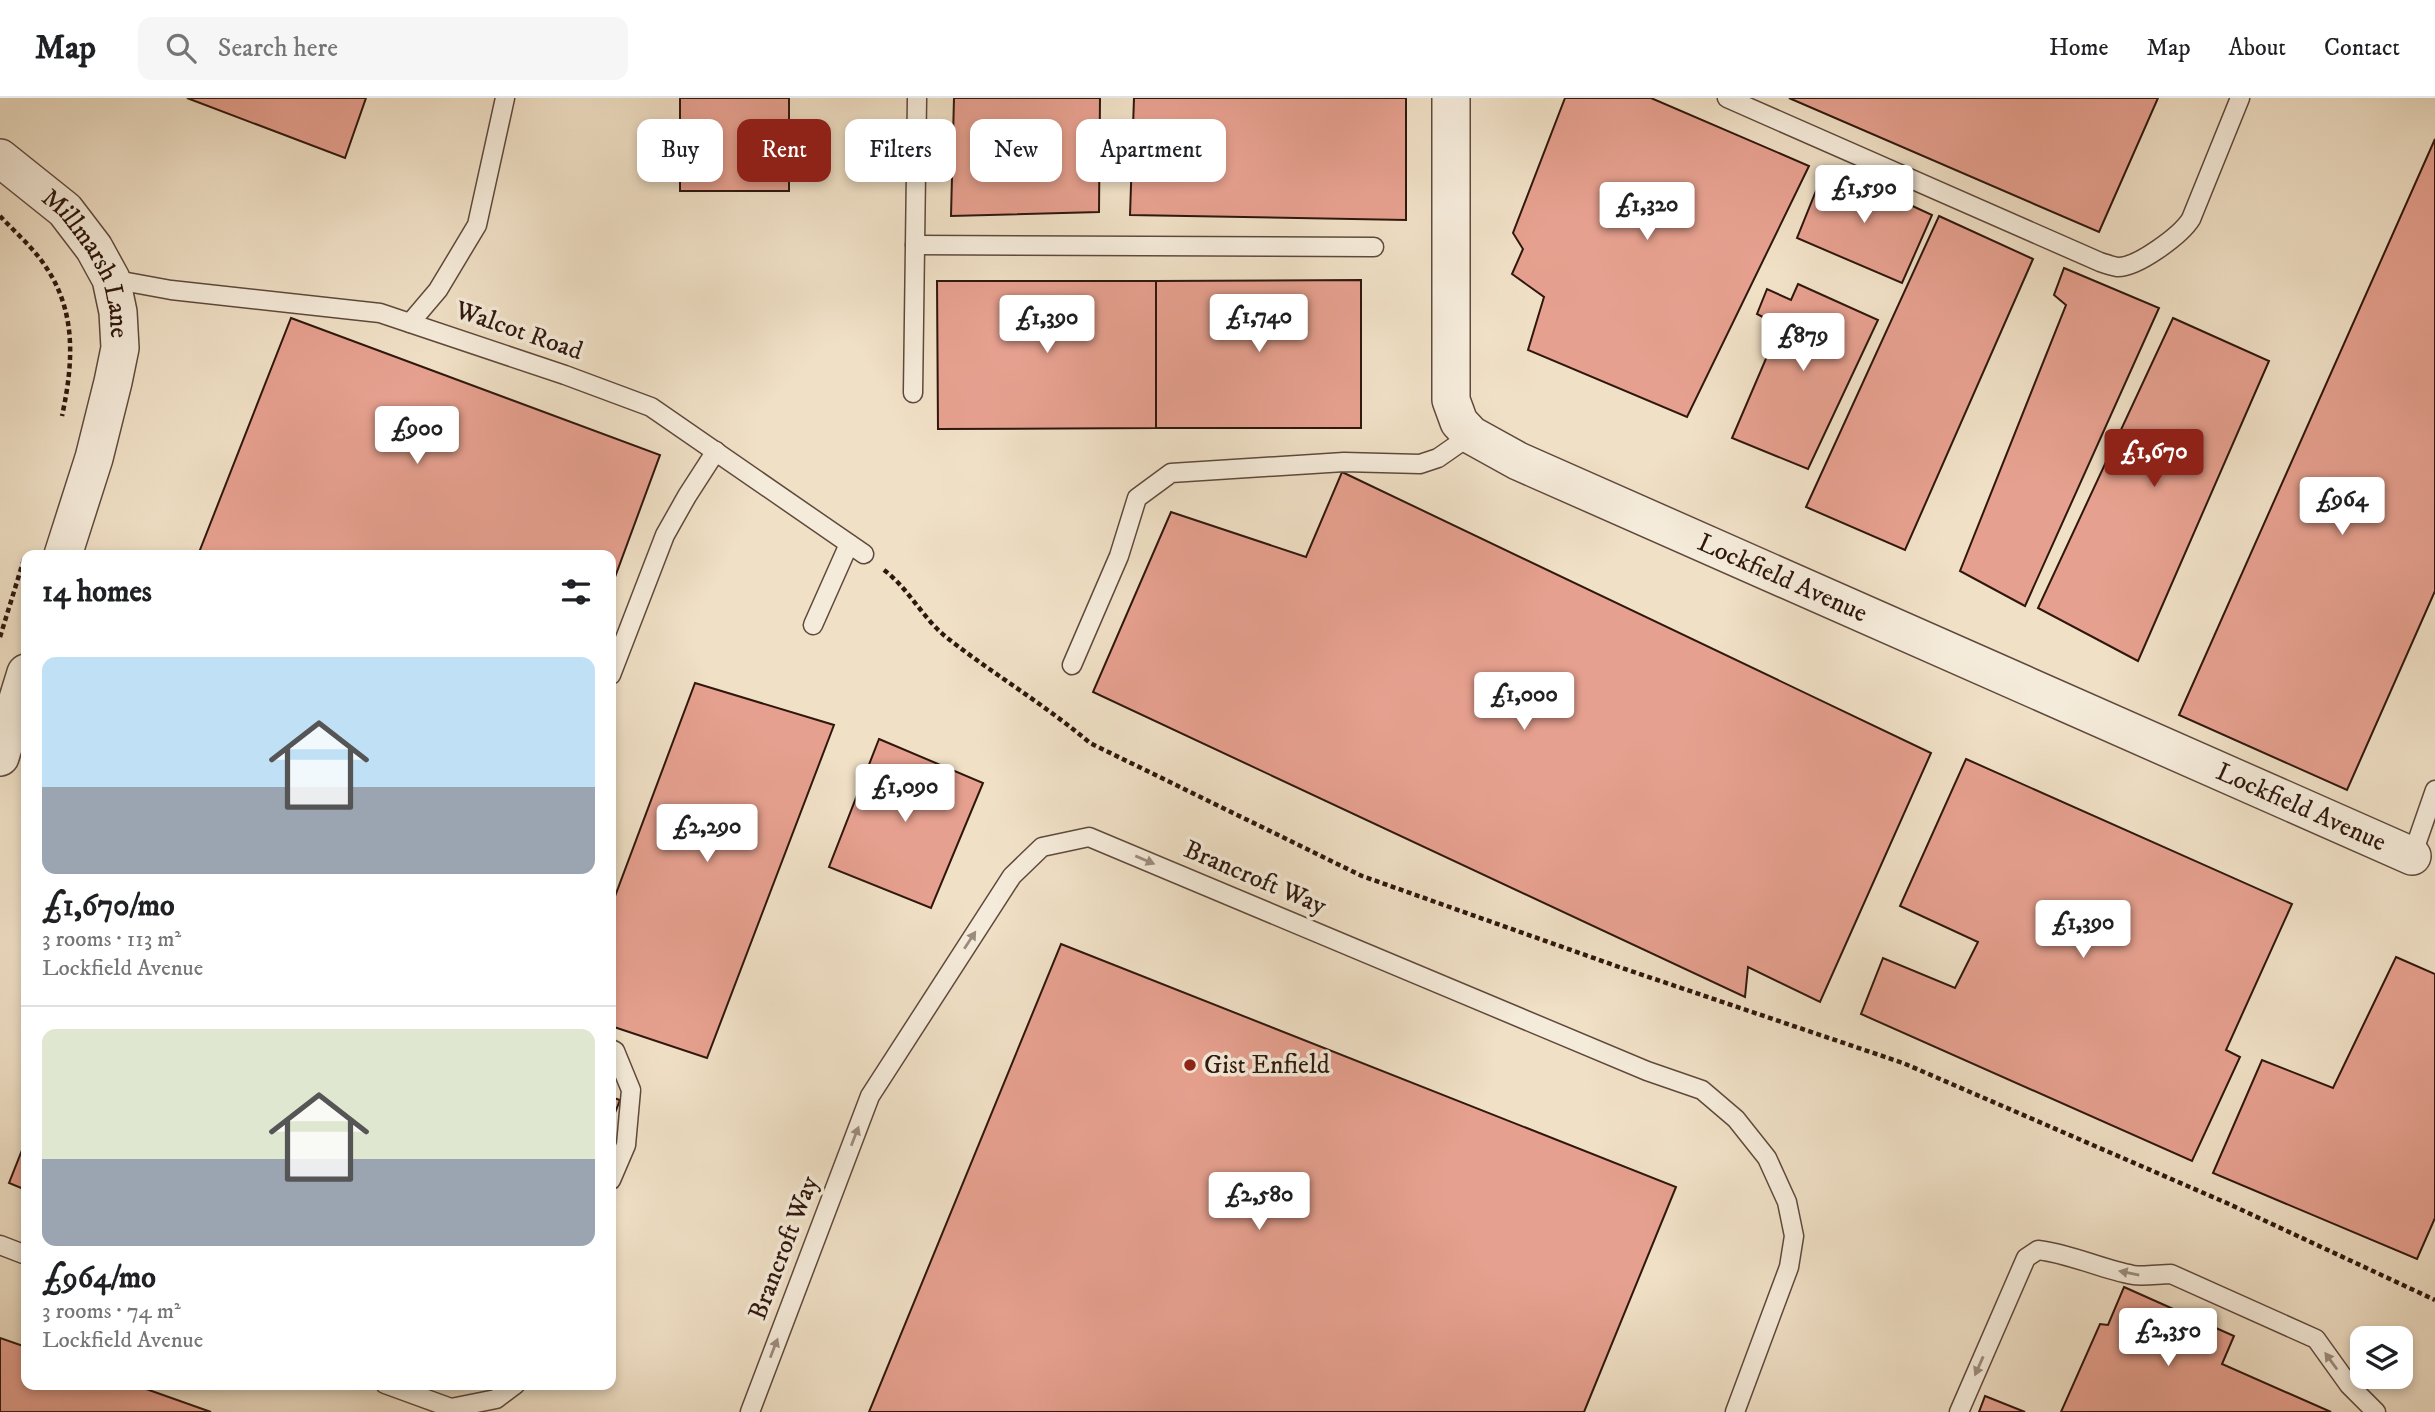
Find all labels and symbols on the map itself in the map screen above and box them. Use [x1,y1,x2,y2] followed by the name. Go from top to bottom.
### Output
[1807,166,1921,225] pin: £1,590
[35,181,136,339] street label: Millmarsh Lane
[1590,183,1704,242] pin: £1,320
[450,293,587,368] street label: Walcot Road
[1202,294,1316,354] pin: £1,740
[990,296,1104,355] pin: £1,390
[1762,314,1844,373] pin: £879
[376,406,458,466] pin: £900
[2097,430,2211,489] pin: £1,670
[2301,478,2383,537] pin: £964
[1692,526,1873,630] street label: Lockfield Avenue
[1467,672,1581,732] pin: £1,000
[2211,755,2391,859] street label: Lockfield Avenue
[848,764,962,824] pin: £1,090
[650,804,764,864] pin: £2,290
[1179,833,1332,923] street label: Brancroft Way
[1135,854,1155,866] one-way arrow
[2026,900,2140,960] pin: £1,390
[964,931,977,950] one-way arrow
[1204,1049,1330,1082] place label: Gist Enfield
[1182,1057,1198,1073] marker: Gist Enfield
[850,1125,861,1146] one-way arrow
[741,1171,827,1325] street label: Brancroft Way
[1202,1172,1316,1232] pin: £2,580
[2118,1267,2140,1278] one-way arrow
[2111,1308,2225,1368] pin: £2,350
[769,1338,780,1359] one-way arrow
[2324,1352,2338,1370] one-way arrow
[1973,1356,1985,1376] one-way arrow

